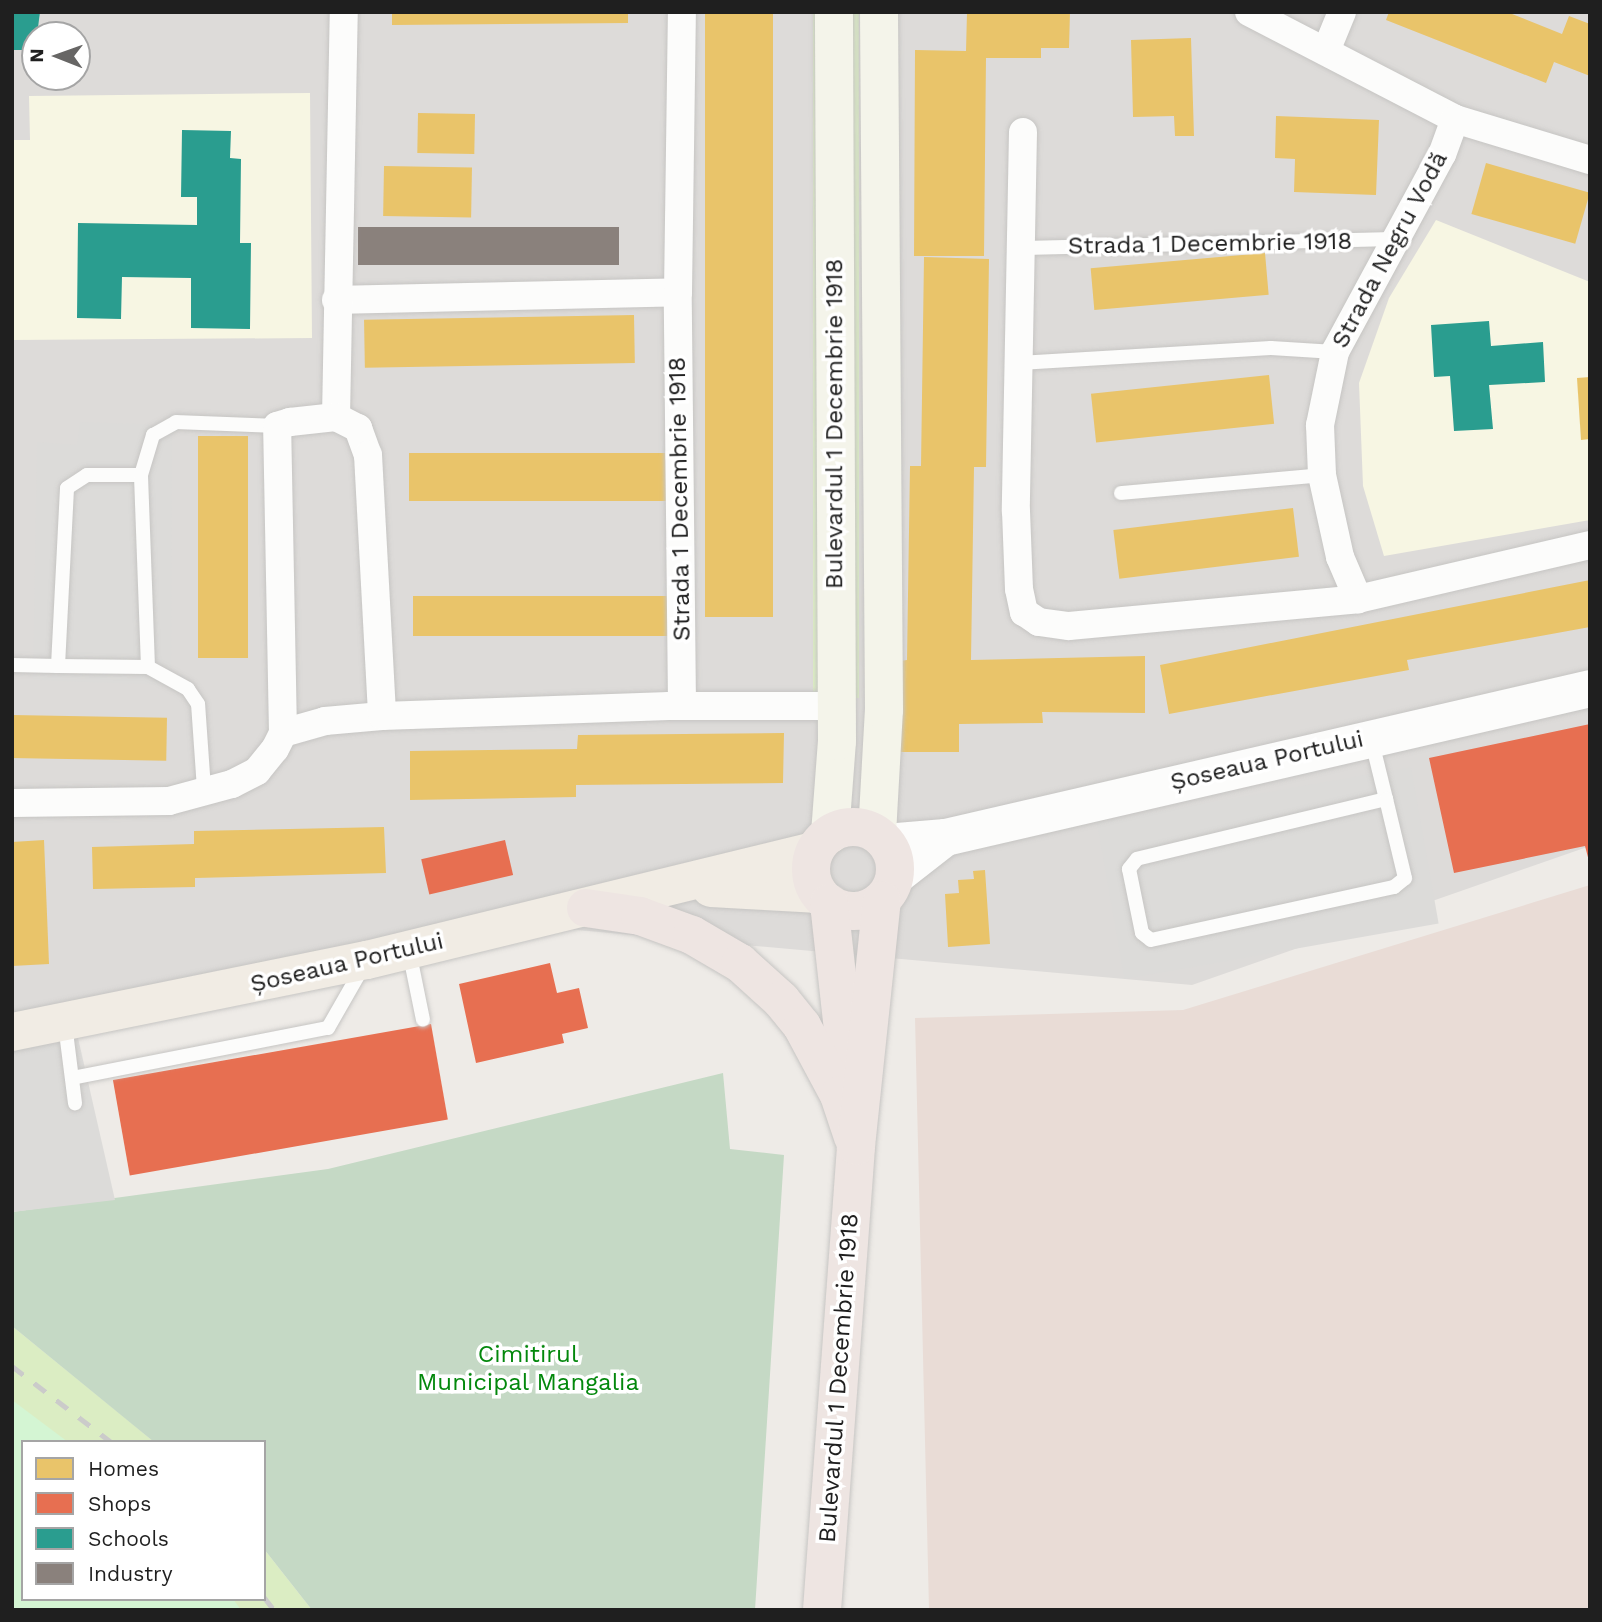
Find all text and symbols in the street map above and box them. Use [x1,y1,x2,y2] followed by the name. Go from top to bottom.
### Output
[21,21,91,91] north arrow
[25,48,48,63] text: N
[1326,146,1454,354] street label: Strada Negru Vodă
[1067,227,1353,261] street label: Strada 1 Decembrie 1918
[821,258,849,590] street label: Bulevardul 1 Decembrie 1918
[663,356,697,642] street label: Strada 1 Decembrie 1918
[1167,725,1367,797] street label: Șoseaua Portului
[247,927,447,999] street label: Șoseaua Portului
[813,1211,865,1545] street label: Bulevardul 1 Decembrie 1918
[417,1341,639,1397] park label: Cimitirul Municipal Mangalia
[21,1440,266,1601] legend
[88,1456,159,1481] text: Homes
[88,1491,151,1516] text: Shops
[88,1526,169,1551] text: Schools
[88,1561,173,1586] text: Industry

